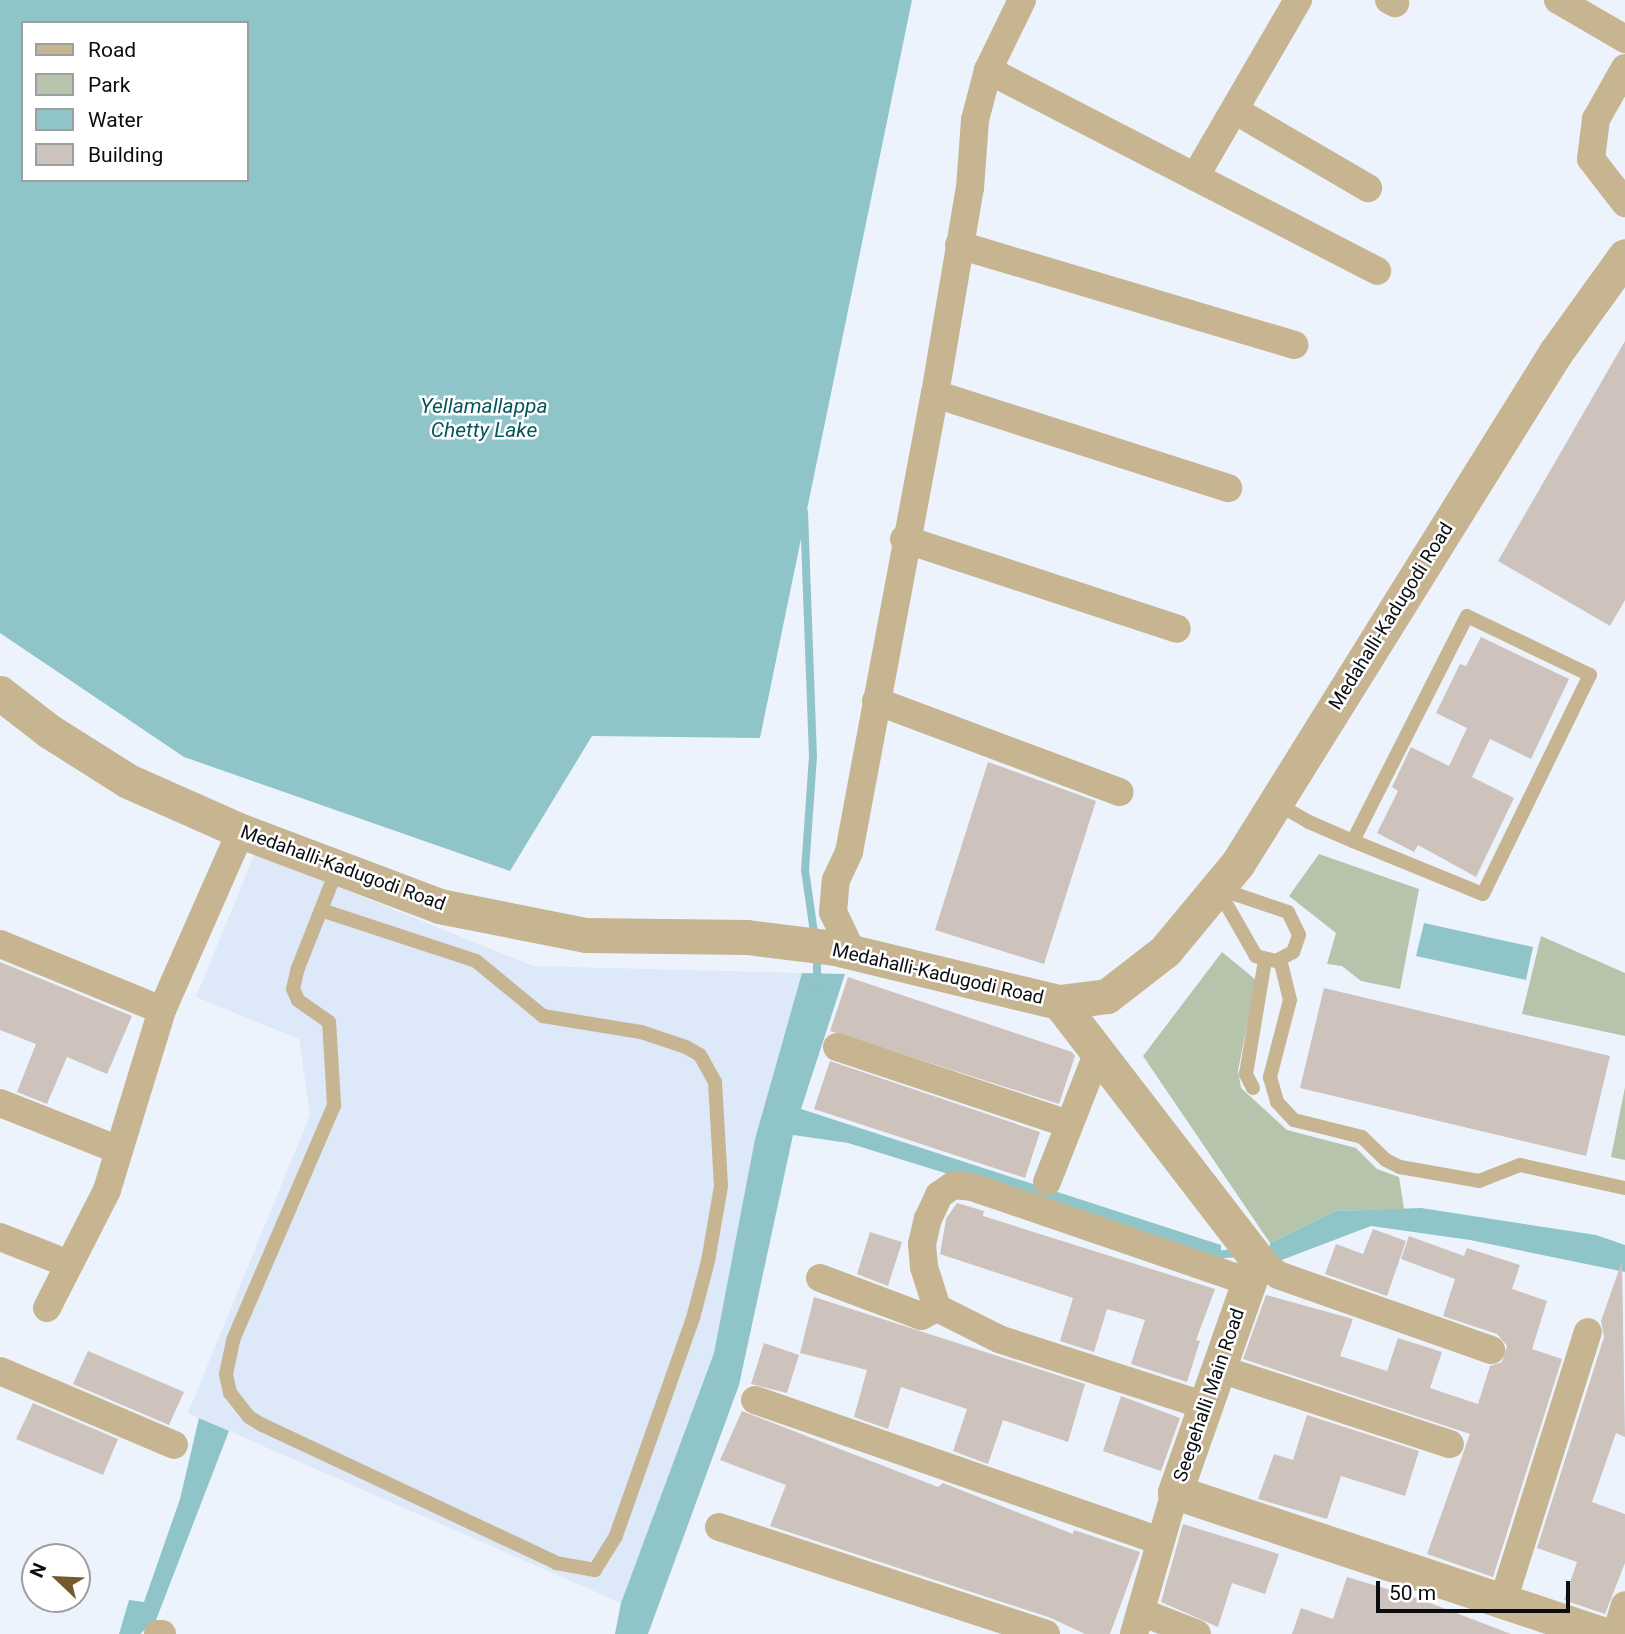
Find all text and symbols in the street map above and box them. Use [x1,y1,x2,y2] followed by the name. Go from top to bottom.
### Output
[21,21,248,182] legend
[88,38,136,62] text: Road
[88,73,130,97] text: Park
[88,108,143,132] text: Water
[88,143,163,167] text: Building
[420,393,548,443] water label: Yellamallappa Chetty Lake
[1324,518,1458,714] street label: Medahalli-Kadugodi Road
[238,820,448,916] street label: Medahalli-Kadugodi Road
[830,939,1046,1009] street label: Medahalli-Kadugodi Road
[1169,1305,1249,1485] street label: Seegehalli Main Road
[21,1543,91,1613] north arrow
[25,1560,51,1581] text: N
[1380,1568,1574,1612] scale bar
[1389,1581,1436,1605] text: 50 m

